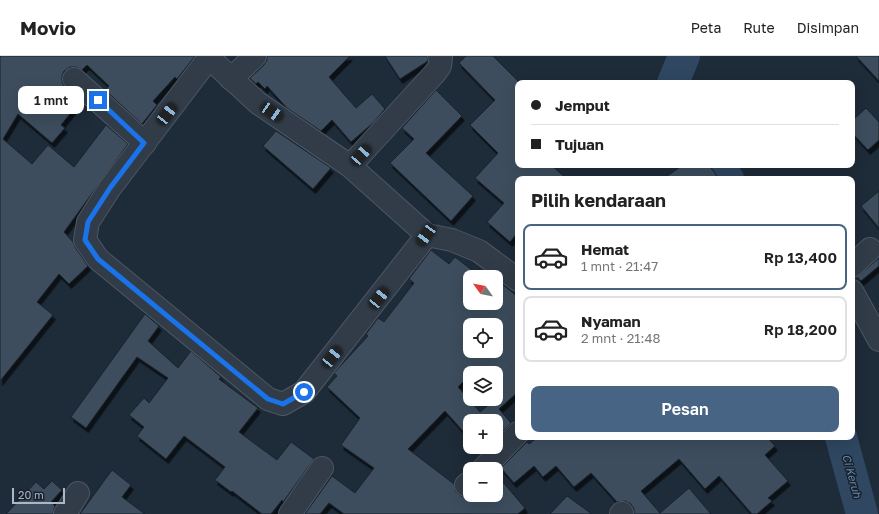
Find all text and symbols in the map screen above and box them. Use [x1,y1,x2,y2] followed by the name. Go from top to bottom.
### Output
[20,16,76,39] text: Movio
[691,19,721,36] text: Peta
[743,19,775,36] text: Rute
[797,19,859,36] text: Disimpan
[18,86,84,114] callout: 1 mnt
[89,91,107,109] route end
[34,92,68,108] text: 1 mnt
[555,96,610,114] text: Jemput
[259,100,285,124] car
[155,101,179,127] car
[555,135,604,153] text: Tujuan
[349,142,373,168] car
[531,189,666,211] text: Pilih kendaraan
[414,222,438,248] car
[533,239,569,275] icon: car
[581,240,629,258] text: Hemat
[764,248,837,266] text: Rp 13,400
[581,258,658,274] text: 1 mnt · 21:47
[463,270,503,310] north arrow
[463,270,503,502] map controls
[367,285,391,311] car
[533,311,569,347] icon: car
[581,312,640,330] text: Nyaman
[463,318,503,358] button: locate
[764,320,837,338] text: Rp 18,200
[581,330,660,346] text: 2 mnt · 21:48
[320,344,344,370] car
[463,366,503,406] button: layers
[295,383,313,401] route start
[531,386,839,432] button: Pesan
[463,414,503,454] button: +
[840,453,865,500] water label: Ci Keruh
[463,462,503,502] button: −
[12,486,65,505] scale bar
[18,488,44,501] text: 20 m

